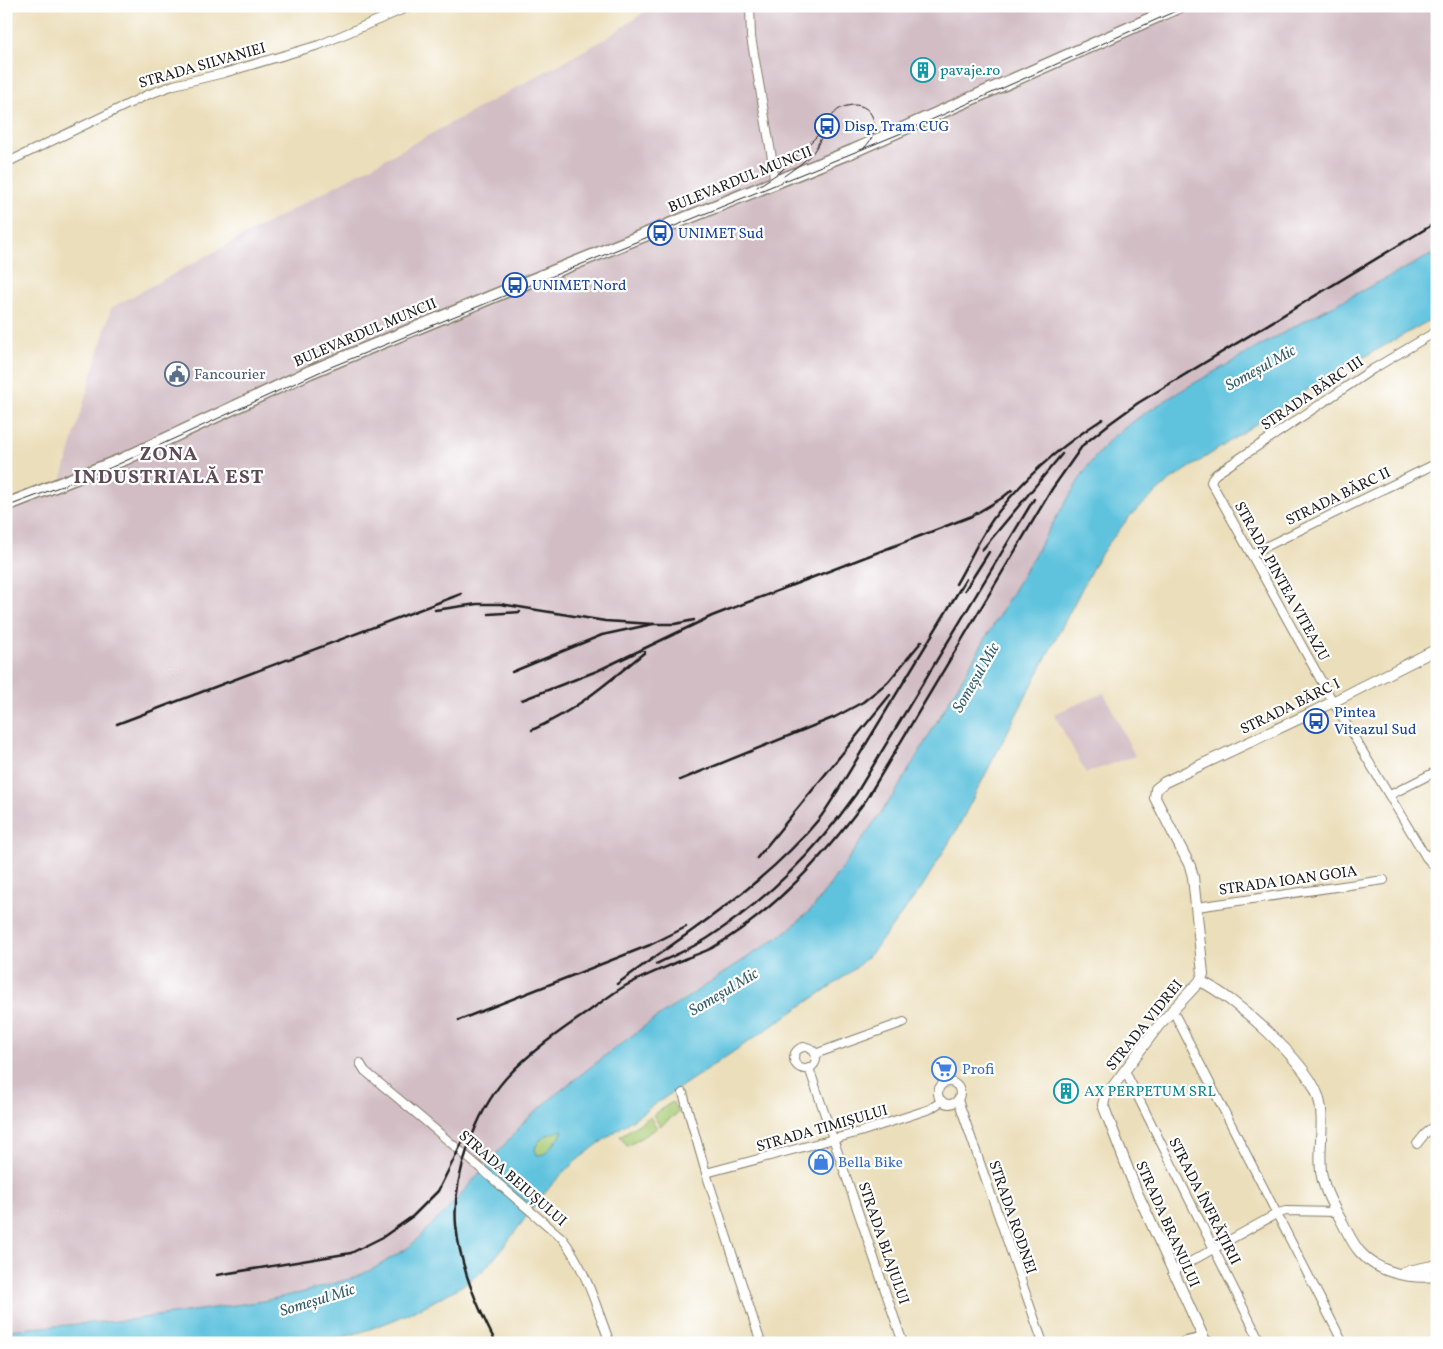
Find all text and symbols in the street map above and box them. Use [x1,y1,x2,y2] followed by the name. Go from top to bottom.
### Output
[136,38,268,95] street label: STRADA SILVANIEI
[910,57,936,83] building icon: pavaje.ro
[940,61,1000,82] place label: pavaje.ro
[814,113,840,139] bus stop icon: Disp. Tram CUG
[844,117,950,138] place label: Disp. Tram CUG
[665,142,816,219] street label: BULEVARDUL MUNCII
[647,220,673,246] bus stop icon: UNIMET Sud
[678,224,764,245] place label: UNIMET Sud
[502,272,528,298] bus stop icon: UNIMET Nord
[532,276,626,297] place label: UNIMET Nord
[291,294,440,373] street label: BULEVARDUL MUNCII
[1222,340,1300,397] water label: Someșul Mic
[1257,352,1368,436] street label: STRADA BĂRC III
[164,361,190,387] public building icon: Fancourier
[194,365,265,386] place label: Fancourier
[73,441,265,492] district label: ZONA INDUSTRIALĂ EST
[1283,463,1395,532] street label: STRADA BĂRC II
[1228,498,1333,665] street label: STRADA PINTEA VITEAZU
[948,639,1006,717] water label: Someșul Mic
[1237,674,1344,741] street label: STRADA BĂRC I
[1334,703,1416,741] place label: Pintea Viteazul Sud
[1303,708,1329,734] bus stop icon: Pintea Viteazul Sud
[1218,861,1359,902] street label: STRADA IOAN GOIA
[685,963,763,1022] water label: Someșul Mic
[1102,976,1188,1076] street label: STRADA VIDREI
[931,1056,957,1082] supermarket icon: Profi
[962,1060,994,1081] place label: Profi
[1053,1078,1079,1104] building icon: AX PERPETUM SRL
[1084,1082,1216,1103] place label: AX PERPETUM SRL
[754,1101,891,1158] street label: STRADA TIMIȘULUI
[453,1126,571,1232] street label: STRADA BEIUȘULUI
[1162,1134,1245,1269] street label: STRADA ÎNFRĂȚIRII
[808,1149,834,1175] shop icon: Bella Bike
[838,1153,903,1174] place label: Bella Bike
[982,1158,1041,1277] street label: STRADA RODNEI
[1129,1158,1204,1291] street label: STRADA BRANULUI
[852,1179,913,1308] street label: STRADA BLAJULUI
[277,1279,358,1323] water label: Someșul Mic

